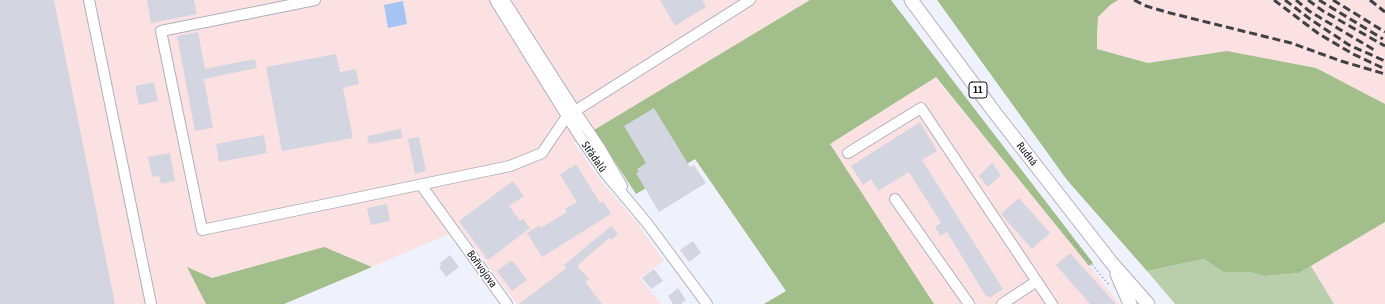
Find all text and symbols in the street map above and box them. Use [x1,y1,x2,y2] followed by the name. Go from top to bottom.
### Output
[969,82,987,98] road number: 11
[579,139,609,175] street label: Střádalů
[1014,140,1040,168] street label: Rudná
[464,248,500,290] street label: Bořivojova

